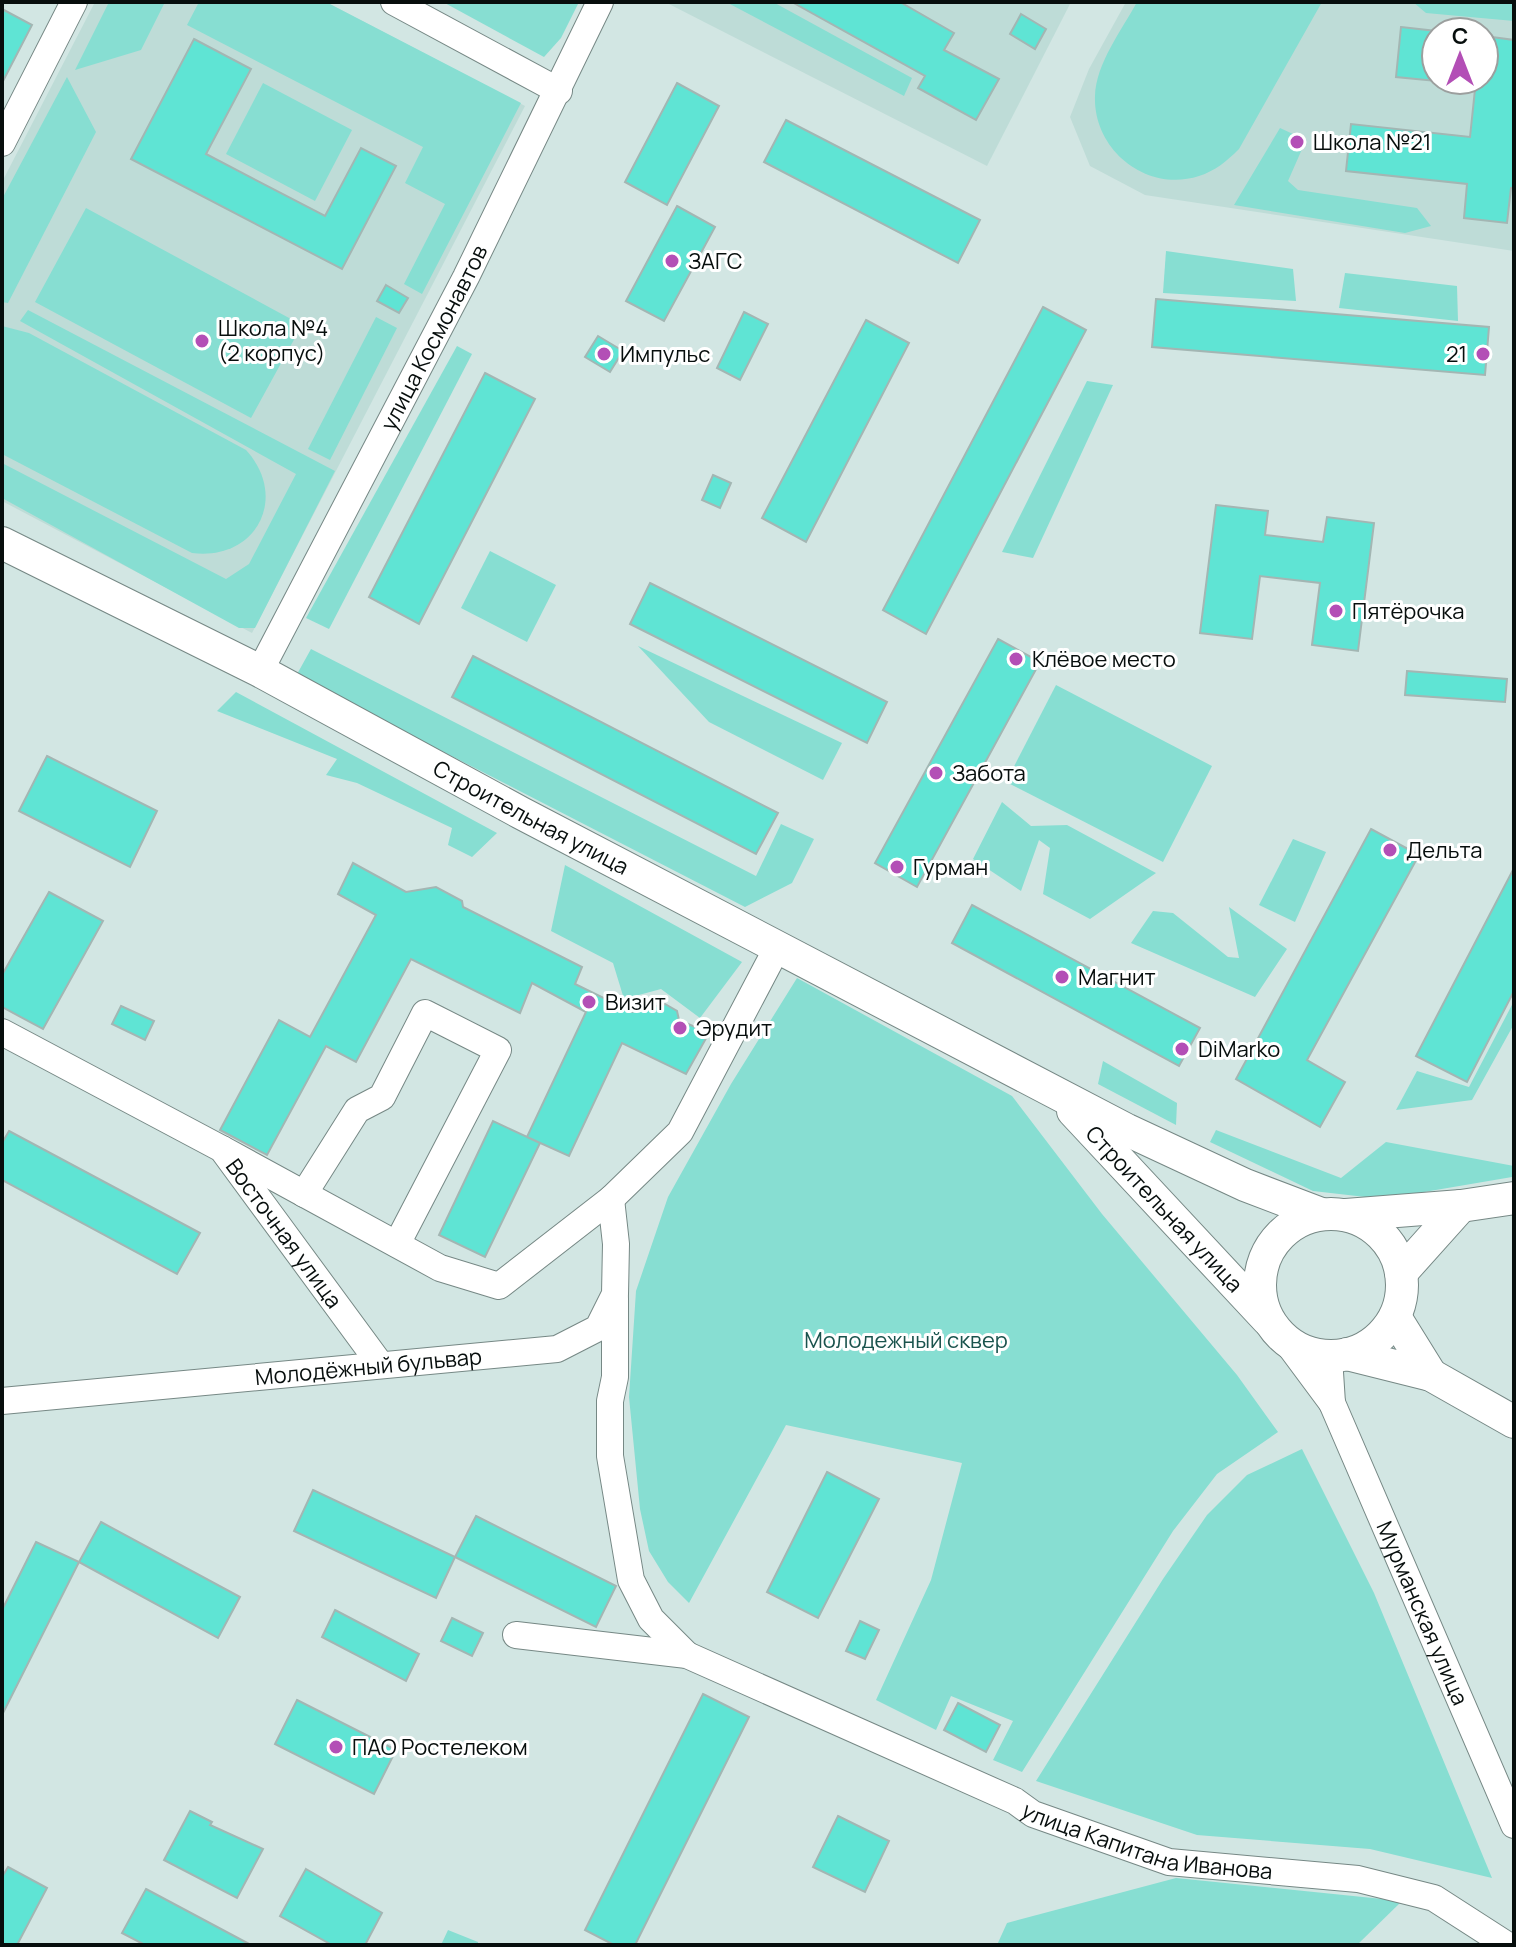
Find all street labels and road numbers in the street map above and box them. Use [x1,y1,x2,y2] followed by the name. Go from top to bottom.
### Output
[373,240,494,436] street label: улица Космонавтов
[428,753,634,882] street label: Строительная улица
[1079,1119,1250,1299] street label: Строительная улица
[219,1153,349,1314] street label: Восточная улица
[254,1341,483,1392] street label: Молодёжный бульвар
[1370,1516,1476,1710] street label: Мурманская улица
[1016,1796,1274,1886] street label: улица Капитана Иванова

